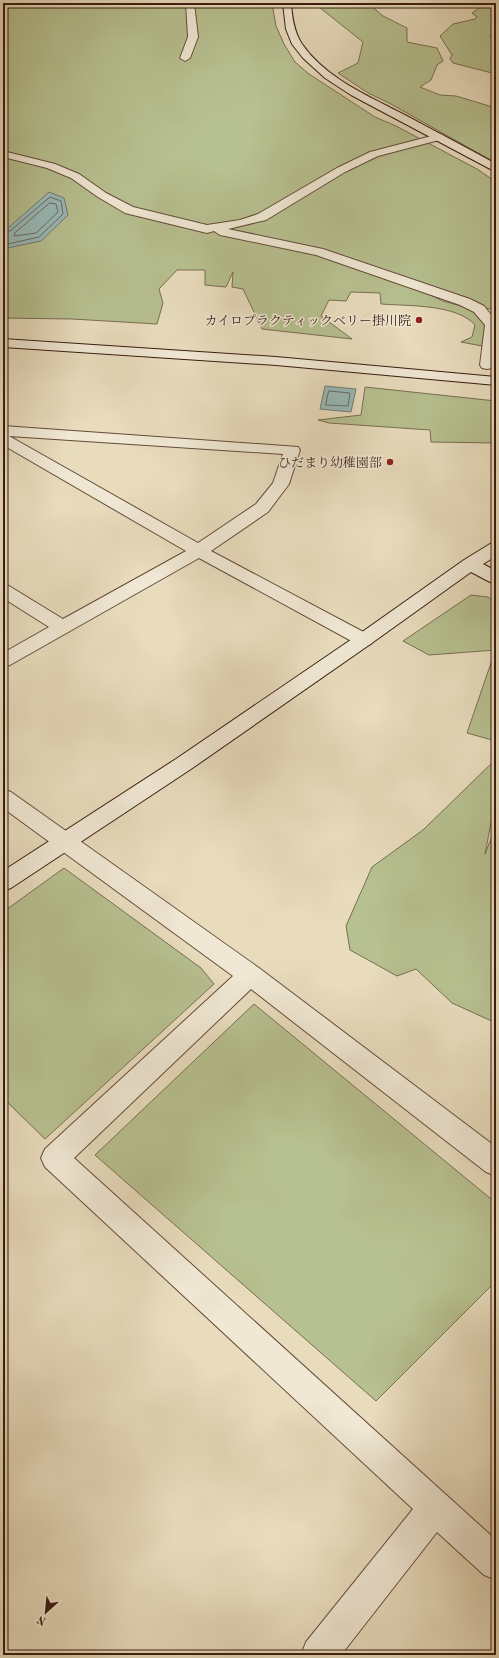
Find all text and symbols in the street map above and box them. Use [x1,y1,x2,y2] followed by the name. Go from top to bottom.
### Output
[204,314,411,328] place label: カイロプラクティックベリー掛川院
[414,315,424,325] marker: カイロプラクティックベリー掛川院
[278,456,382,470] place label: ひだまり幼稚園部
[385,457,395,467] marker: ひだまり幼稚園部
[26,1592,66,1632] north arrow
[35,1612,48,1626] text: N

